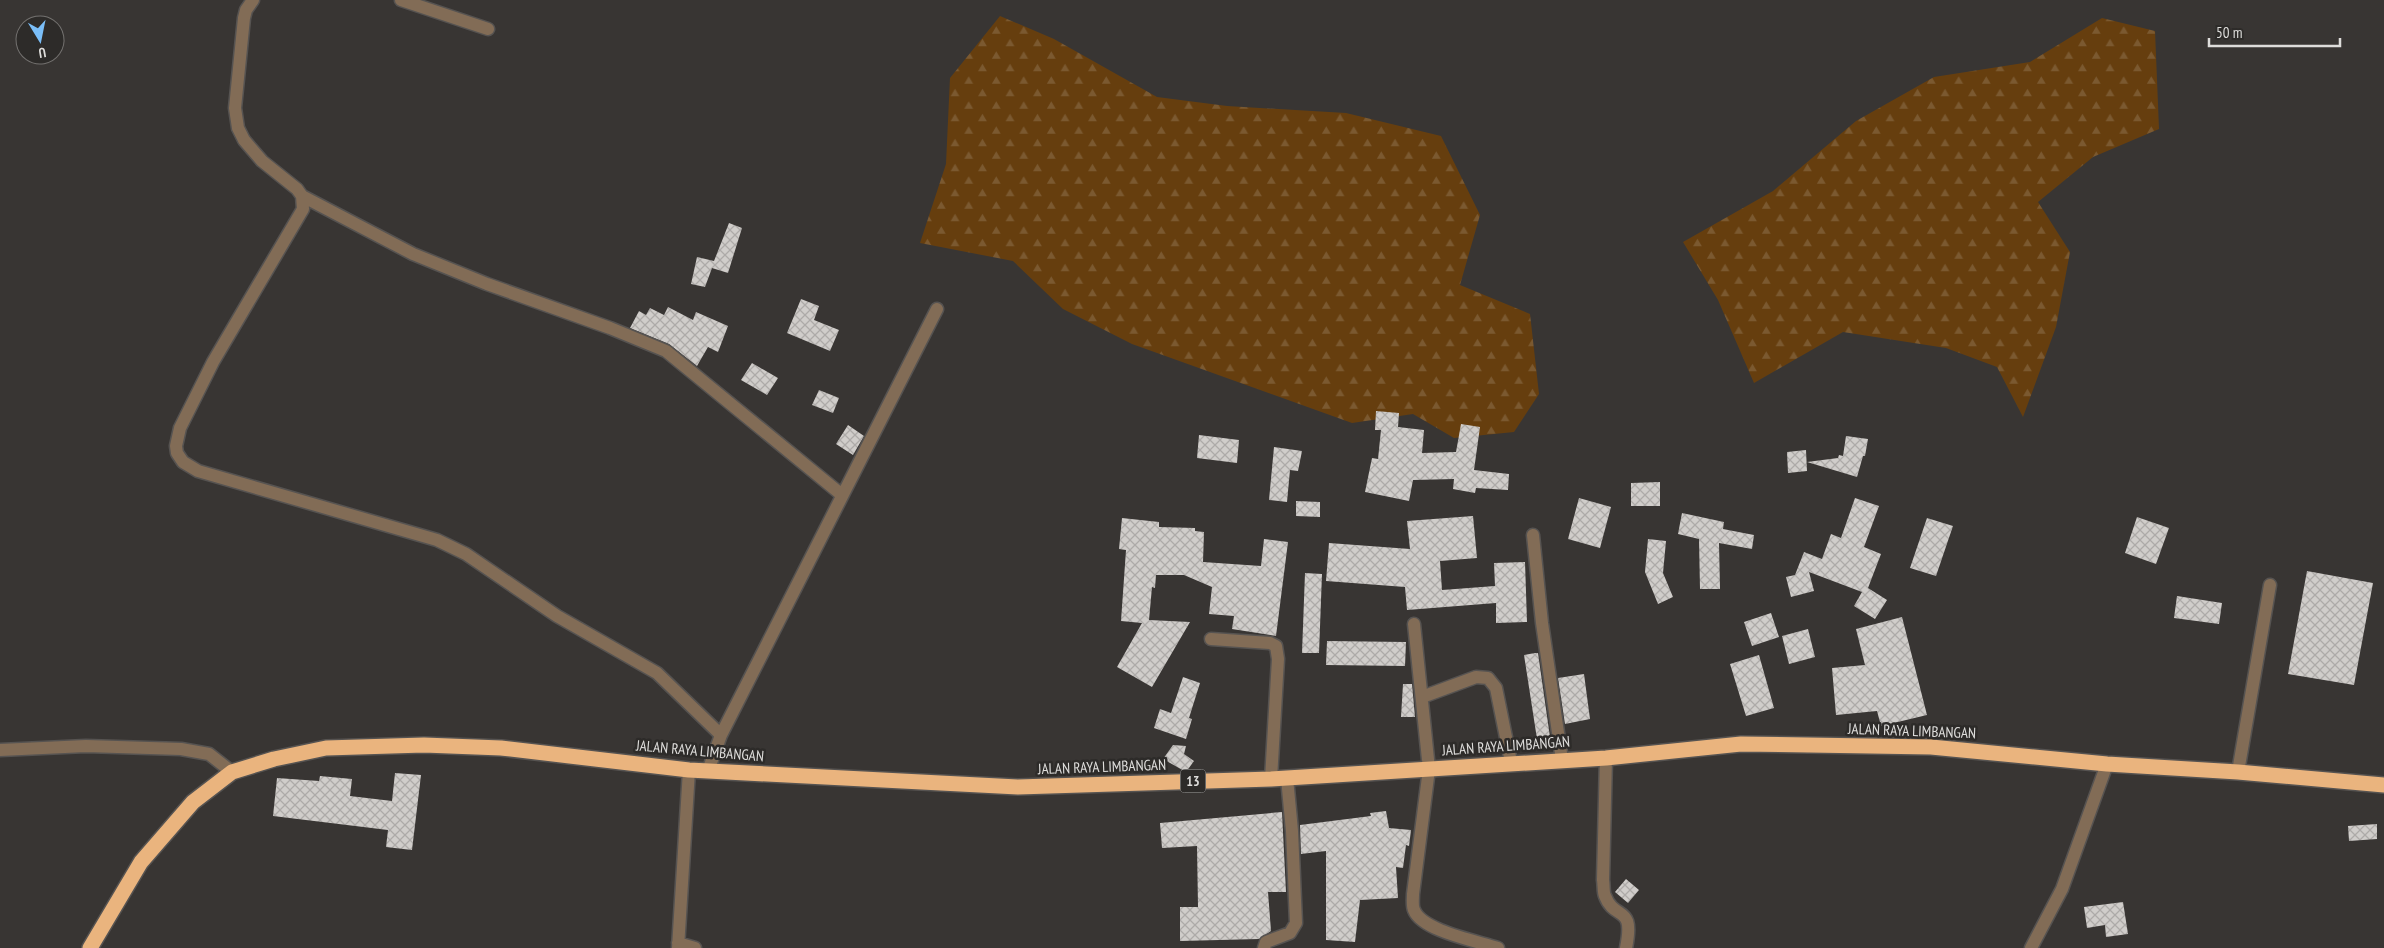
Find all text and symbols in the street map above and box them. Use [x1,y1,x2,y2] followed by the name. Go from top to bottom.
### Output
[15,15,65,65] north arrow
[2209,15,2340,47] scale bar
[2216,23,2242,42] text: 50 m
[37,43,47,62] text: U
[1847,719,1976,742] street label: JALAN RAYA LIMBANGAN
[1440,732,1571,760] street label: JALAN RAYA LIMBANGAN
[634,735,765,766] street label: JALAN RAYA LIMBANGAN
[1037,755,1166,778] street label: JALAN RAYA LIMBANGAN
[1180,769,1206,792] road number: 13

